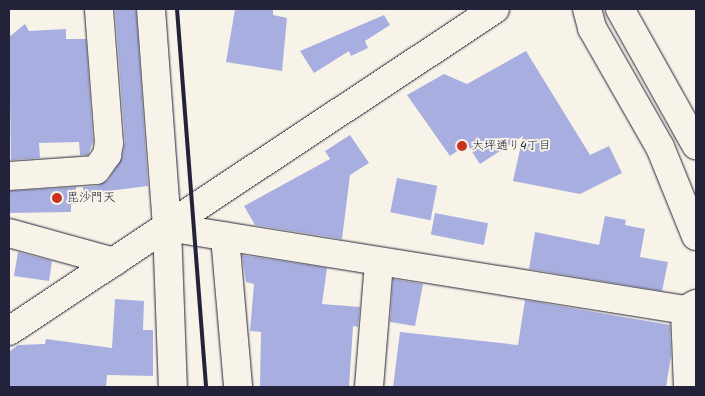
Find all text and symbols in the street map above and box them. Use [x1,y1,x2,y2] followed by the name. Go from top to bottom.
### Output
[472,139,551,153] place label: 大坪通り4丁目
[456,140,468,152] marker: 大坪通り4丁目
[67,191,115,205] place label: 毘沙門天
[51,192,63,204] marker: 毘沙門天

